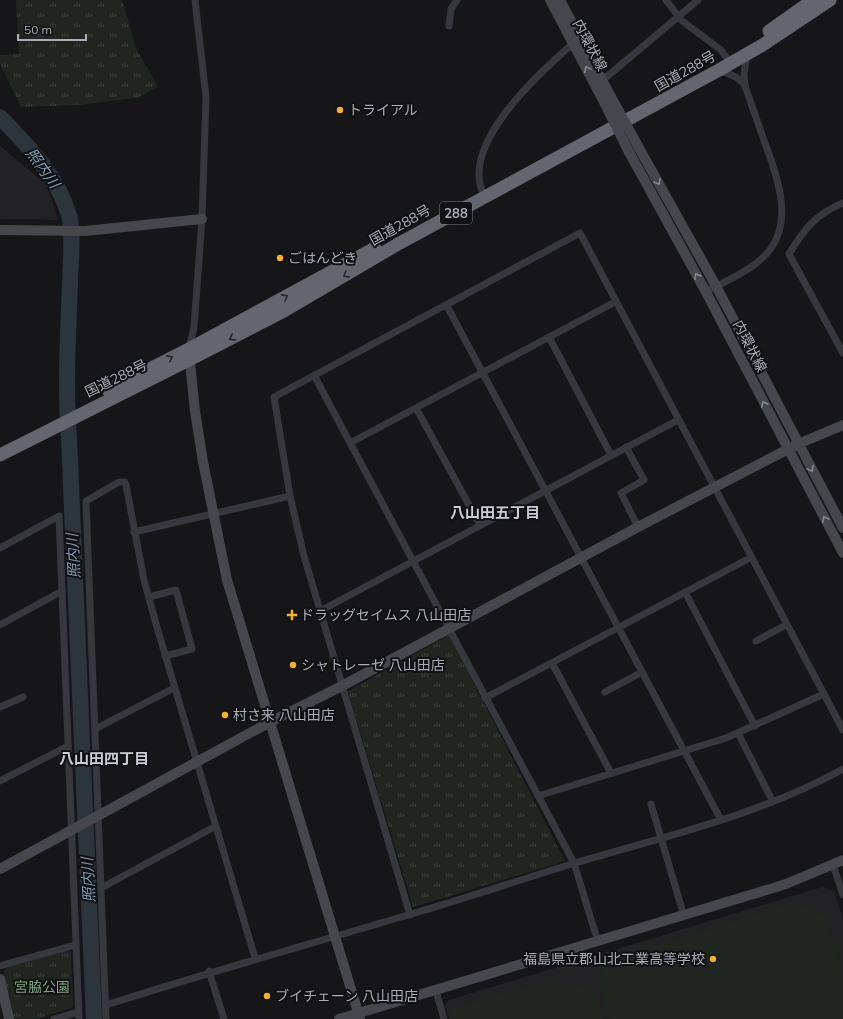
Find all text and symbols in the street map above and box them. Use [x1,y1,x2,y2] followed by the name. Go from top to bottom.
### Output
[18,16,86,42] scale bar
[569,16,611,74] street label: 内環状線
[24,22,52,37] text: 50 m
[651,47,719,95] street label: 国道288号
[584,66,592,74] one-way arrow
[348,101,418,119] place label: トライアル
[335,105,345,115] marker: トライアル
[22,144,65,193] water label: 照内川
[653,178,660,185] one-way arrow
[366,201,434,249] street label: 国道288号
[440,202,472,224] road number: 288
[288,249,357,267] place label: ごはんどき
[275,253,285,263] marker: ごはんどき
[343,270,350,277] one-way arrow
[695,273,702,280] one-way arrow
[280,294,288,301] one-way arrow
[729,317,771,375] street label: 内環状線
[229,333,237,340] one-way arrow
[82,355,150,401] street label: 国道288号
[166,356,174,363] one-way arrow
[761,401,769,408] one-way arrow
[807,465,814,472] one-way arrow
[450,503,540,522] district label: 八山田五丁目
[822,516,829,523] one-way arrow
[62,531,84,579] water label: 照内川
[300,606,471,624] place label: ドラッグセイムス 八山田店
[287,610,297,620] marker: ドラッグセイムス 八山田店
[301,656,445,674] place label: シャトレーゼ 八山田店
[288,660,298,670] marker: シャトレーゼ 八山田店
[233,706,335,724] place label: 村さ来 八山田店
[220,710,230,720] marker: 村さ来 八山田店
[59,749,149,768] district label: 八山田四丁目
[77,855,99,903] water label: 照内川
[523,950,705,968] place label: 福島県立郡山北工業高等学校
[708,954,718,964] marker: 福島県立郡山北工業高等学校
[14,978,70,996] park label: 宮脇公園
[275,987,418,1005] place label: ブイチェーン 八山田店
[262,991,272,1001] marker: ブイチェーン 八山田店

